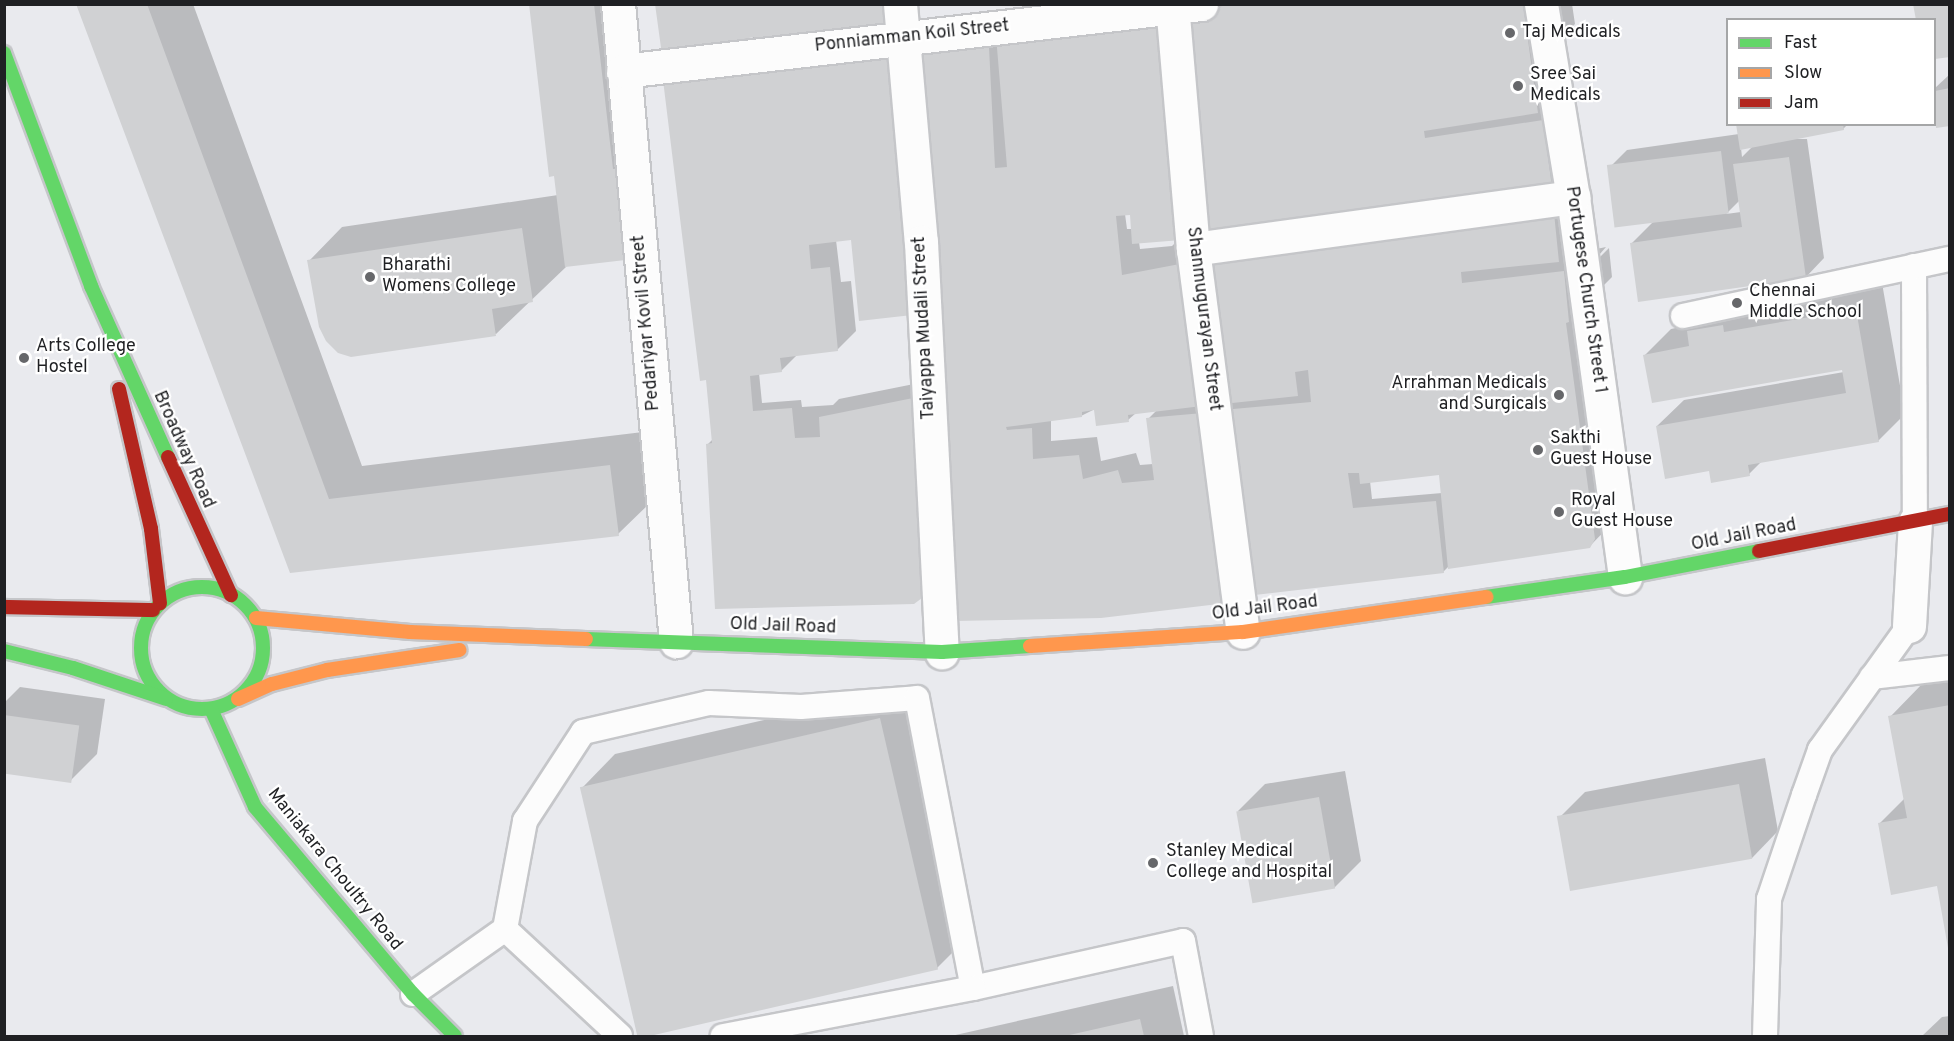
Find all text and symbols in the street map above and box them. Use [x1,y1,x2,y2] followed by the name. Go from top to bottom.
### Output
[814,16,1010,58] street label: Ponniamman Koil Street
[1726,18,1936,126] legend
[1522,22,1621,44] place label: Taj Medicals
[1503,26,1517,40] marker: Taj Medicals
[1784,32,1817,55] text: Fast
[1784,62,1822,85] text: Slow
[1530,65,1601,107] place label: Sree Sai Medicals
[1511,79,1525,93] marker: Sree Sai Medicals
[1784,92,1819,115] text: Jam
[1560,185,1610,395] street label: Portugese Church Street 1
[1181,226,1225,412] street label: Shanmugurayan Street
[629,234,665,412] street label: Pedariyar Kovil Street
[909,236,941,420] street label: Taiyappa Mudali Street
[382,256,516,298] place label: Bharathi Womens College
[363,270,377,284] marker: Bharathi Womens College
[1749,282,1862,324] place label: Chennai Middle School
[1730,296,1744,310] marker: Chennai Middle School
[36,337,136,380] place label: Arts College Hostel
[17,351,31,365] marker: Arts College Hostel
[1391,374,1547,416] place label: Arrahman Medicals and Surgicals
[147,388,219,512] street label: Broadway Road
[1552,388,1566,402] marker: Arrahman Medicals and Surgicals
[1550,429,1652,472] place label: Sakthi Guest House
[1531,443,1545,457] marker: Sakthi Guest House
[1571,491,1673,534] place label: Royal Guest House
[1552,505,1566,519] marker: Royal Guest House
[1690,515,1798,557] street label: Old Jail Road
[1211,592,1319,626] street label: Old Jail Road
[729,614,837,640] street label: Old Jail Road
[262,784,406,956] street label: Maniakara Choultry Road
[1166,842,1332,884] place label: Stanley Medical College and Hospital
[1144,854,1162,872] marker: Stanley Medical College and Hospital

